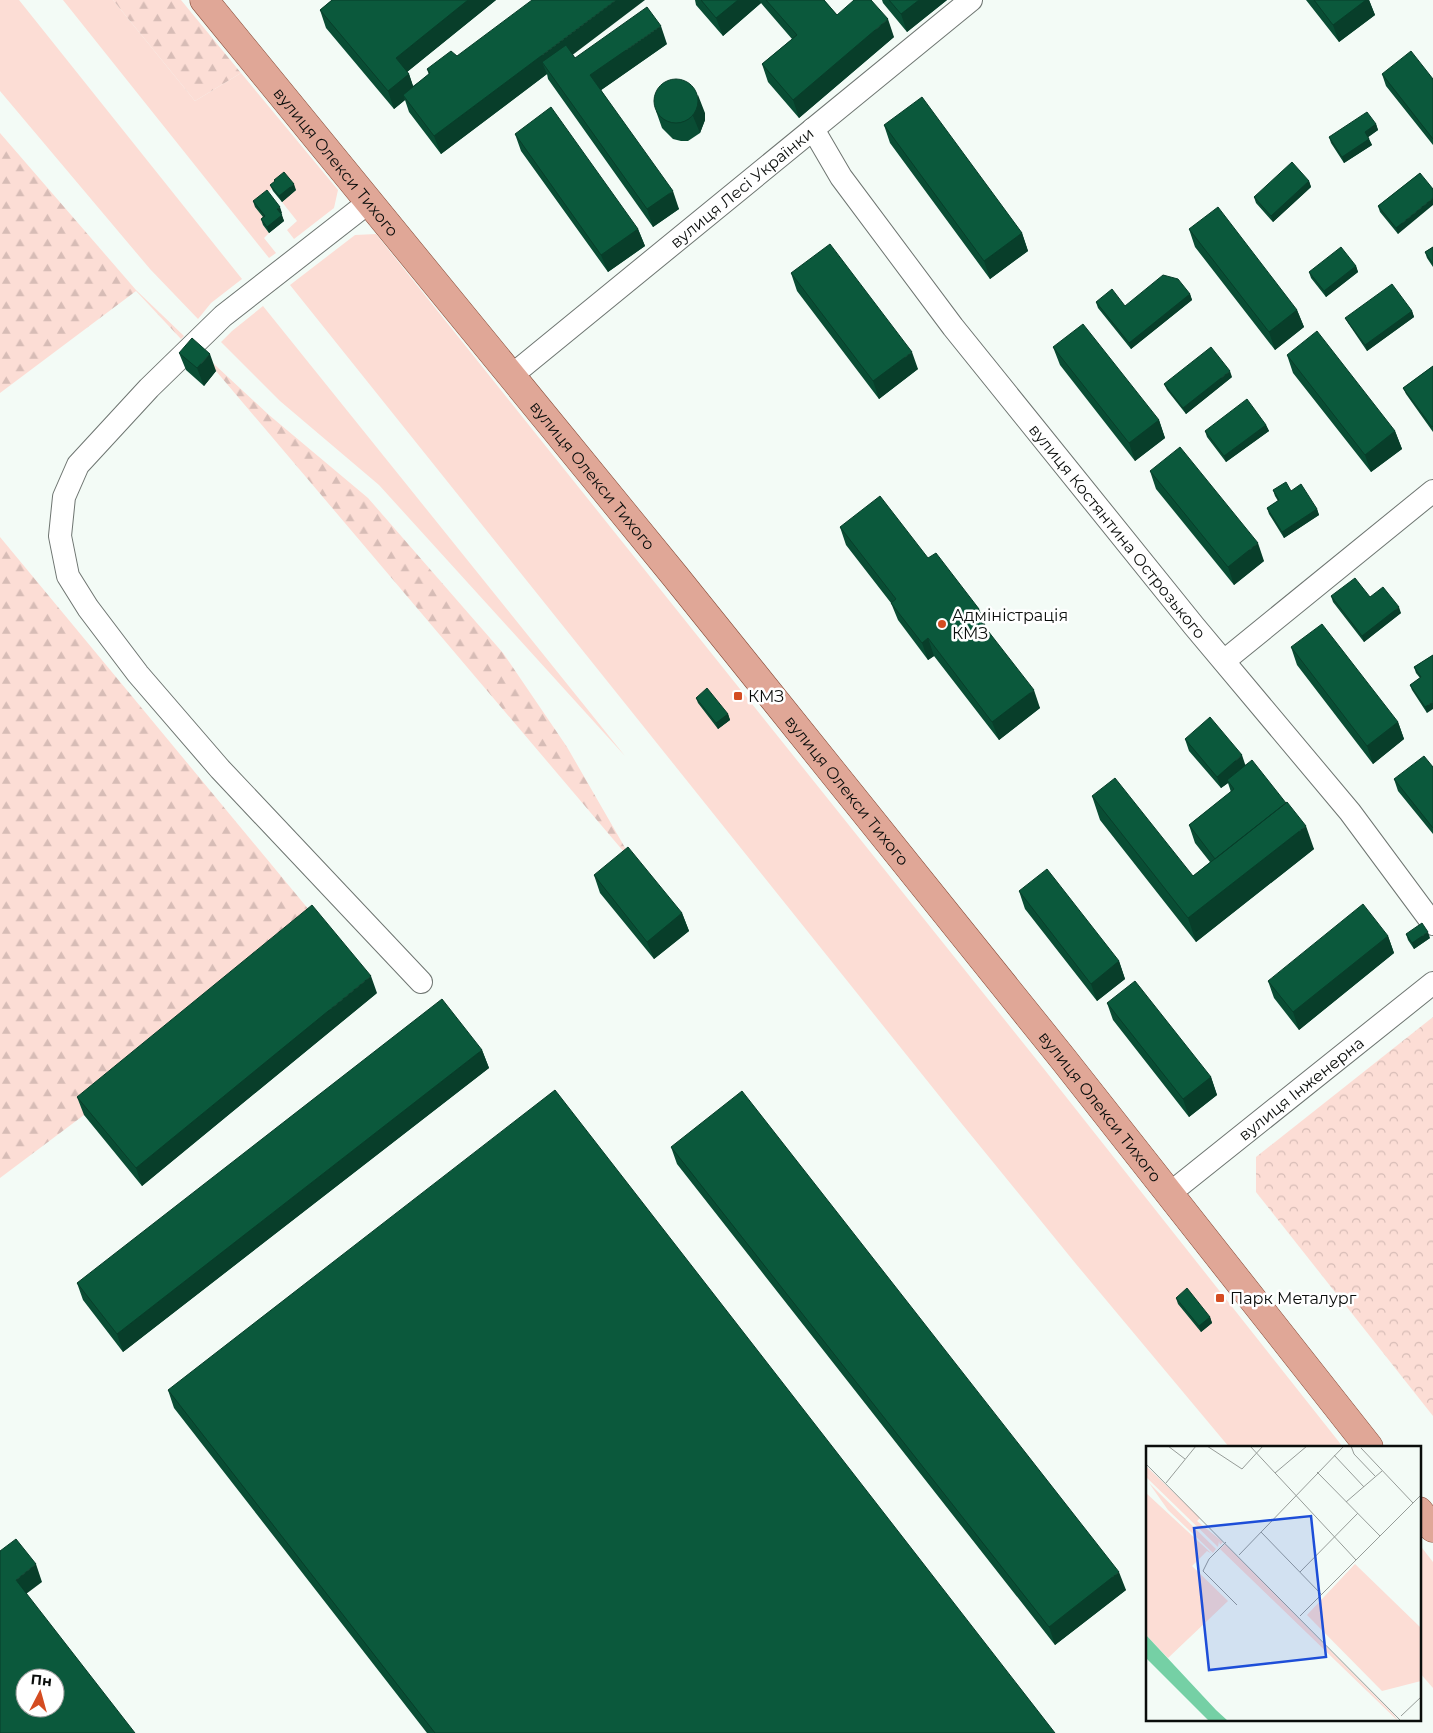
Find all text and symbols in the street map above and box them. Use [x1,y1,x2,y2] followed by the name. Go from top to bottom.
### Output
[270,83,403,240] street label: вулиця Олекси Тихого
[666,123,817,252] street label: вулиця Лесі Українки
[526,397,659,554] street label: вулиця Олекси Тихого
[1025,420,1210,642] street label: вулиця Костянтина Острозького
[952,606,1068,643] place label: Адміністрація КМЗ
[936,618,948,630] marker: Адміністрація КМЗ
[748,687,784,706] place label: КМЗ
[732,690,744,702] marker: КМЗ
[781,712,913,869] street label: вулиця Олекси Тихого
[1035,1027,1166,1186] street label: вулиця Олекси Тихого
[1235,1033,1367,1144] street label: вулиця Інженерна
[1230,1289,1357,1308] place label: Парк Металург
[1214,1292,1226,1304] marker: Парк Металург
[1146,1446,1420,1720] inset map
[15,1668,65,1718] north arrow
[30,1670,53,1690] text: Пн

